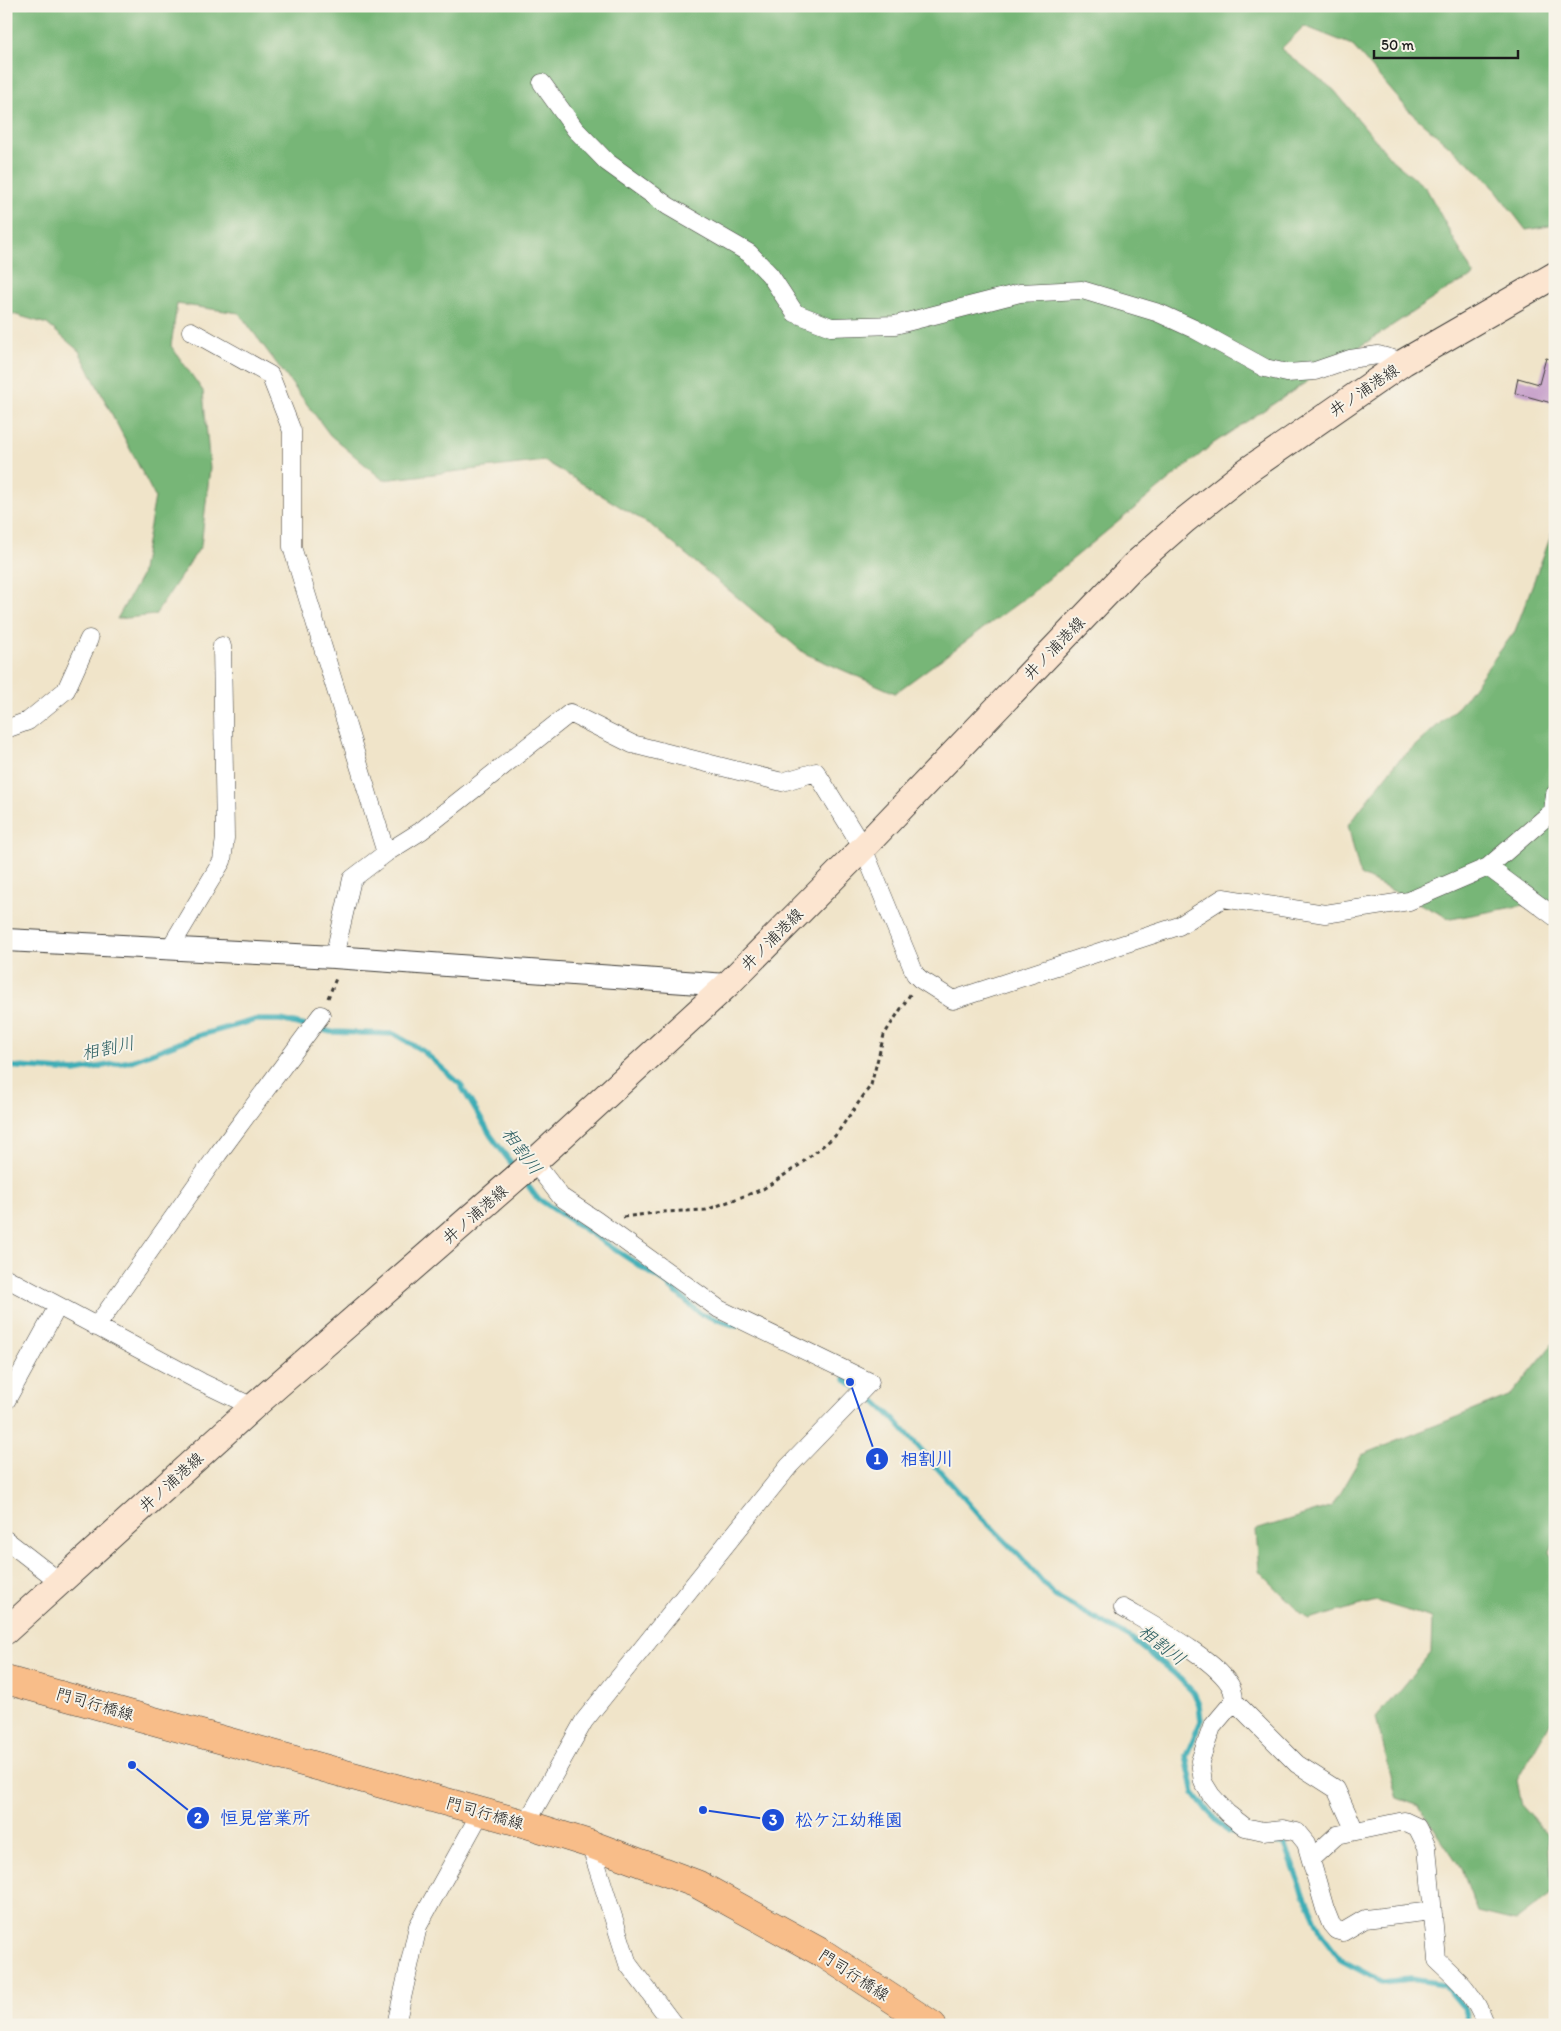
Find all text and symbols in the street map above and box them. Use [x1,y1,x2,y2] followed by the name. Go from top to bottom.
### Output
[1374,28,1517,60] scale bar
[1381,36,1414,54] text: 50 m
[1326,360,1402,420] street label: 井ノ浦港線
[1019,613,1089,683] street label: 井ノ浦港線
[737,904,807,974] street label: 井ノ浦港線
[79,1032,137,1064] water label: 相割川
[497,1123,547,1179] water label: 相割川
[439,1181,511,1247] street label: 井ノ浦港線
[865,1442,964,1475] callout: 相割川
[135,1448,207,1516] street label: 井ノ浦港線
[900,1448,954,1470] text: 相割川
[874,1450,881,1468] text: 1
[1134,1620,1190,1670] water label: 相割川
[54,1684,136,1724] street label: 門司行橋線
[444,1793,526,1833] street label: 門司行橋線
[185,1802,320,1835] callout: 恒見営業所
[760,1803,913,1836] callout: 松ケ江幼稚園
[220,1807,310,1829] text: 恒見営業所
[194,1809,202,1827] text: 2
[795,1809,903,1831] text: 松ケ江幼稚園
[769,1811,777,1829] text: 3
[815,1945,893,2005] street label: 門司行橋線

